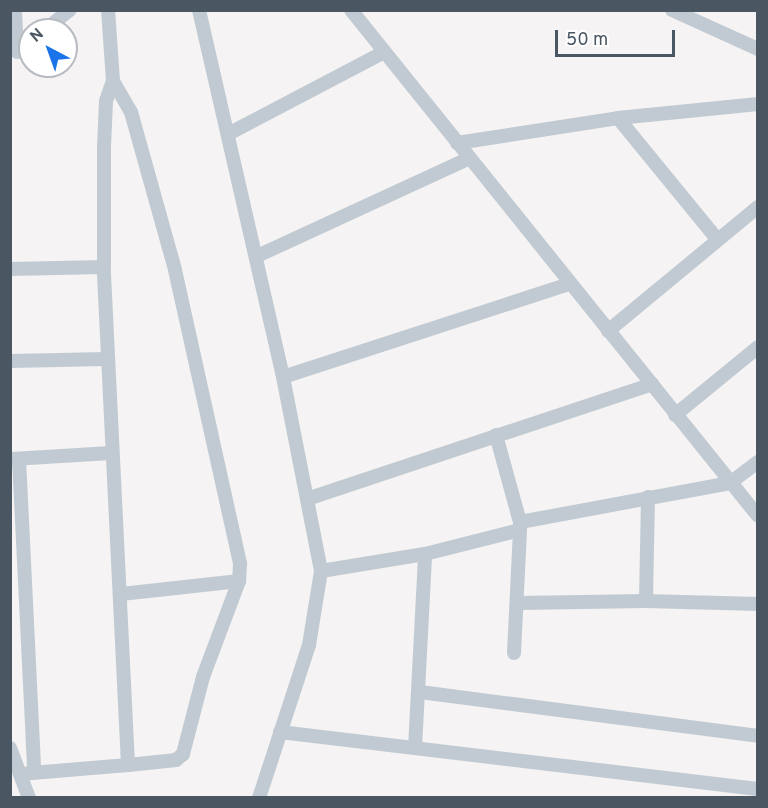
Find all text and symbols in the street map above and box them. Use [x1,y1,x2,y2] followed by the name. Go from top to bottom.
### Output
[18,18,78,78] north arrow
[558,18,678,56] scale bar
[27,25,48,47] text: N
[566,29,608,52] text: 50 m

